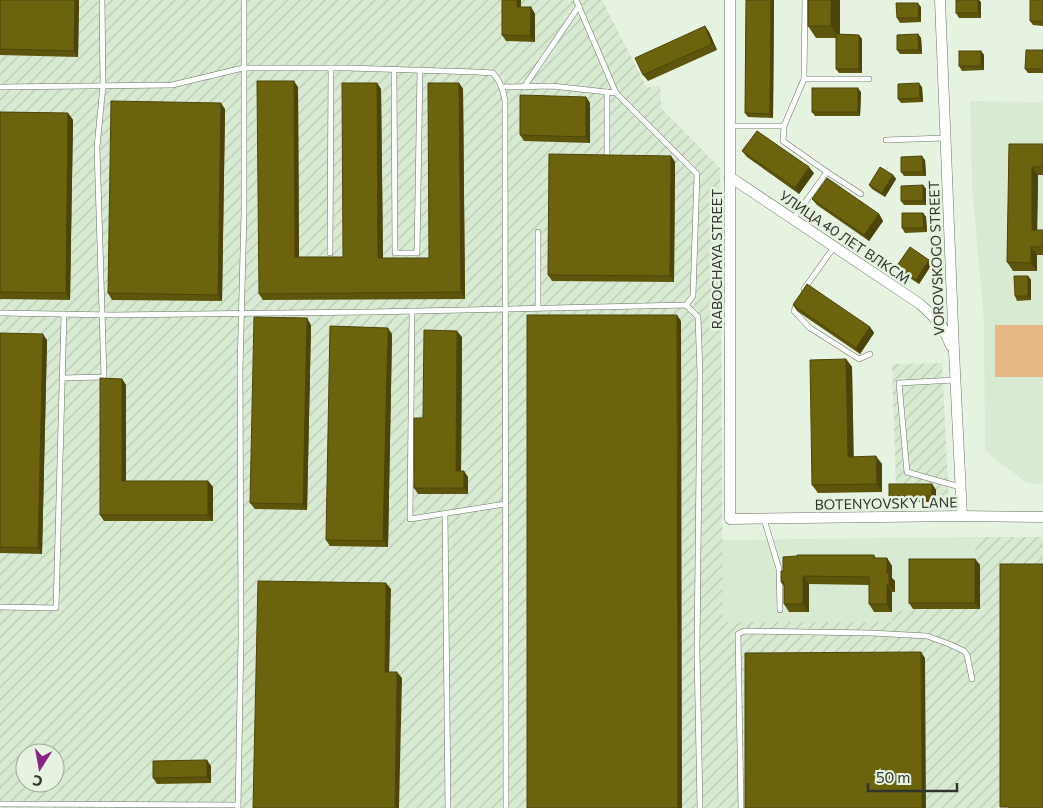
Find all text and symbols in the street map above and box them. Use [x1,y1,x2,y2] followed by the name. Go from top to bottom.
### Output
[925,180,947,336] street label: VOROVSKOGO STREET
[776,187,914,287] street label: УЛИЦА 40 ЛЕТ ВЛКСМ
[708,189,725,329] street label: RABOCHAYA STREET
[814,493,958,513] street label: BOTENYOVSKY LANE
[15,743,65,793] north arrow
[868,760,957,792] scale bar
[876,768,910,786] text: 50 m
[31,772,44,791] text: С

